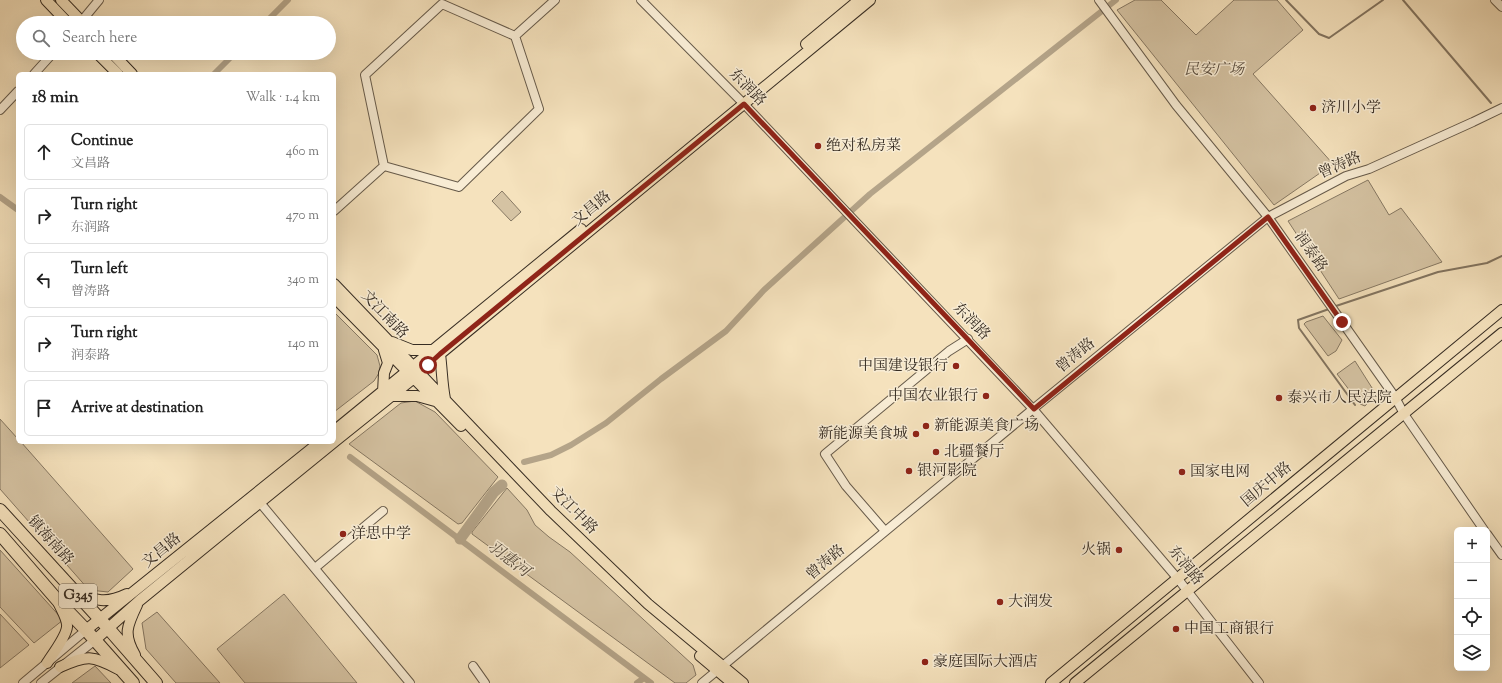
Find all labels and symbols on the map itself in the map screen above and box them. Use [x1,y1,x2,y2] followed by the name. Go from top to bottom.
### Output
[1184,60,1246,81] park label: 民安广场
[724,65,770,111] street label: 东润路
[1321,98,1381,119] place label: 济川小学
[1308,103,1318,113] marker: 济川小学
[826,136,901,157] place label: 绝对私房菜
[813,141,823,151] marker: 绝对私房菜
[1315,147,1365,185] street label: 曾涛路
[568,187,616,231] street label: 文昌路
[1288,228,1332,276] street label: 润泰路
[356,286,412,344] street label: 文江南路
[948,299,994,345] street label: 东润路
[1333,313,1351,331] route end
[1052,334,1100,378] street label: 曾涛路
[419,356,437,374] route start
[858,356,948,377] place label: 中国建设银行
[951,361,961,371] marker: 中国建设银行
[888,386,978,407] place label: 中国农业银行
[1287,388,1392,409] place label: 泰兴市人民法院
[981,391,991,401] marker: 中国农业银行
[1274,393,1284,403] marker: 泰兴市人民法院
[934,416,1039,437] place label: 新能源美食广场
[921,421,931,431] marker: 新能源美食广场
[818,424,908,445] place label: 新能源美食城
[911,429,921,439] marker: 新能源美食城
[944,442,1004,463] place label: 北疆餐厅
[931,447,941,457] marker: 北疆餐厅
[1237,458,1297,512] street label: 国庆中路
[917,461,977,482] place label: 银河影院
[1190,462,1250,483] place label: 国家电网
[904,466,914,476] marker: 银河影院
[1177,467,1187,477] marker: 国家电网
[544,482,602,540] street label: 文江中路
[22,512,78,570] street label: 镇海南路
[351,524,411,545] place label: 洋思中学
[138,529,186,573] street label: 文昌路
[338,529,348,539] marker: 洋思中学
[482,536,536,585] water label: 羽惠河
[802,540,850,586] street label: 曾涛路
[1081,540,1111,561] place label: 火锅
[1163,542,1207,590] street label: 东润路
[1114,545,1124,555] marker: 火锅
[59,584,97,608] road number: G345
[1008,592,1053,613] place label: 大润发
[995,597,1005,607] marker: 大润发
[1184,619,1274,640] place label: 中国工商银行
[1171,624,1181,634] marker: 中国工商银行
[933,652,1038,673] place label: 豪庭国际大酒店
[920,657,930,667] marker: 豪庭国际大酒店

